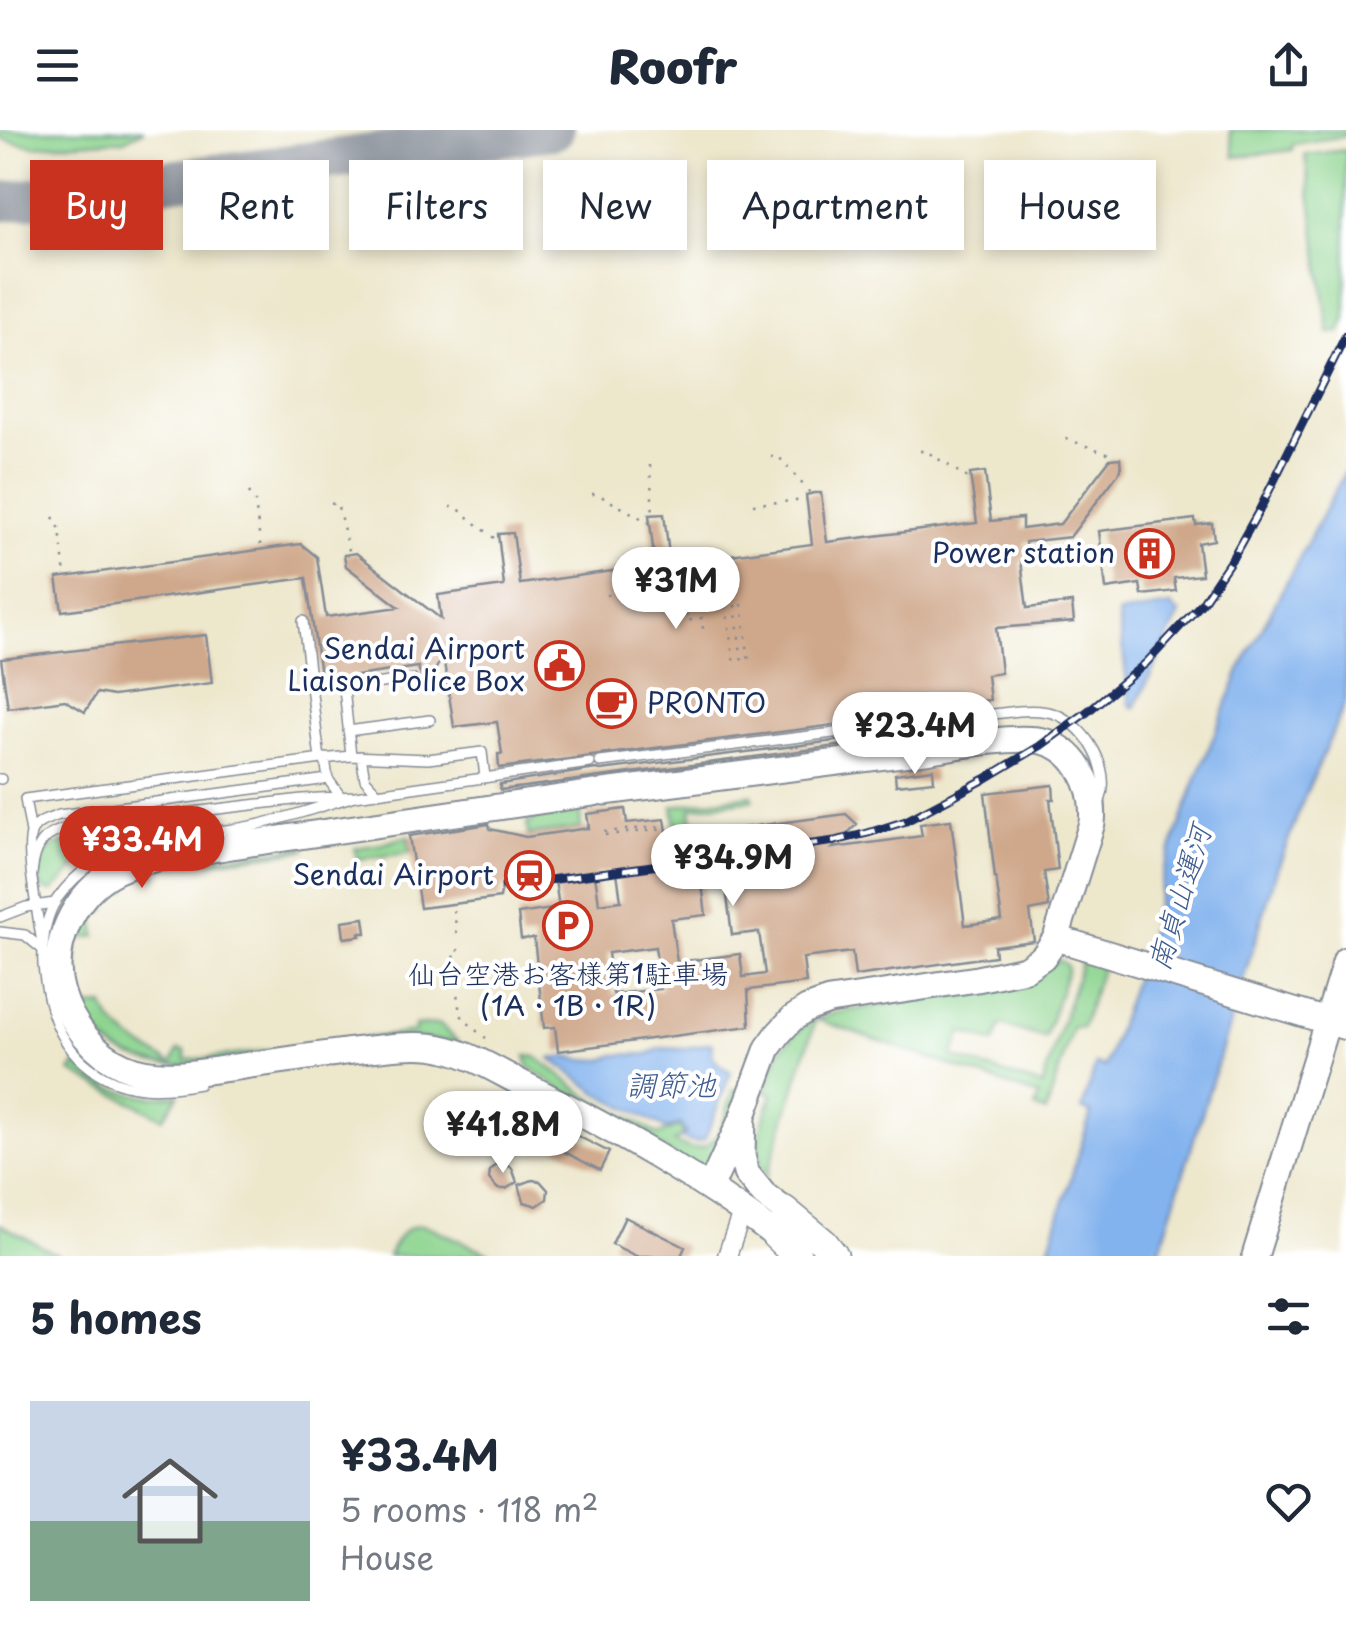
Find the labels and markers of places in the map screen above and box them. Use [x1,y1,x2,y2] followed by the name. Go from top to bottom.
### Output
[1124,527,1176,579] building icon: Power station
[932,530,1115,573] place label: Power station
[617,547,735,632] pin: ¥31M
[287,626,525,701] place label: Sendai Airport Liaison Police Box
[534,639,586,691] public building icon: Sendai Airport Liaison Police Box
[586,677,638,729] cafe icon: PRONTO
[647,680,766,723] place label: PRONTO
[834,692,996,777] pin: ¥23.4M
[61,806,223,891] pin: ¥33.4M
[652,824,814,909] pin: ¥34.9M
[503,849,555,901] station icon: Sendai Airport
[292,852,494,895] place label: Sendai Airport
[542,900,594,952] parking icon: 仙台空港お客様第1駐車場 (1A・1B・1R)
[408,951,728,1026] place label: 仙台空港お客様第1駐車場 (1A・1B・1R)
[422,1091,584,1176] pin: ¥41.8M

